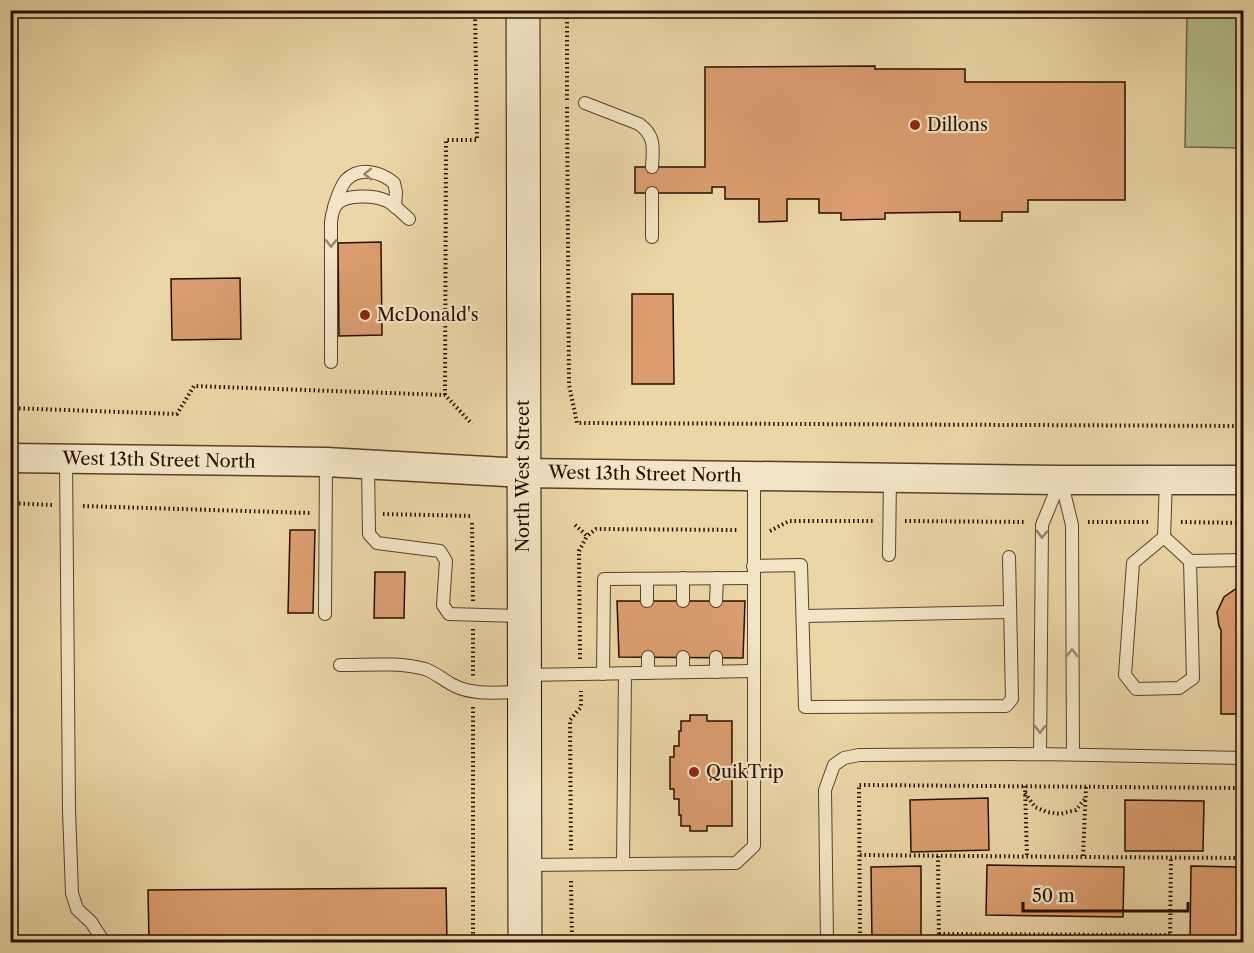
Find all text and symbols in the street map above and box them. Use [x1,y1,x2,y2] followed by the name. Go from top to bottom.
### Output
[927,114,988,136] place label: Dillons
[908,118,922,132] marker: Dillons
[363,167,372,180] one-way arrow
[325,239,337,248] one-way arrow
[377,304,479,326] place label: McDonald's
[358,308,372,322] marker: McDonald's
[512,399,534,552] street label: North West Street
[61,447,256,473] street label: West 13th Street North
[547,461,742,487] street label: West 13th Street North
[1036,530,1048,539] one-way arrow
[1066,649,1078,658] one-way arrow
[1034,725,1046,734] one-way arrow
[706,761,784,783] place label: QuikTrip
[687,765,701,779] marker: QuikTrip
[1023,875,1188,913] scale bar
[1032,885,1075,907] text: 50 m

